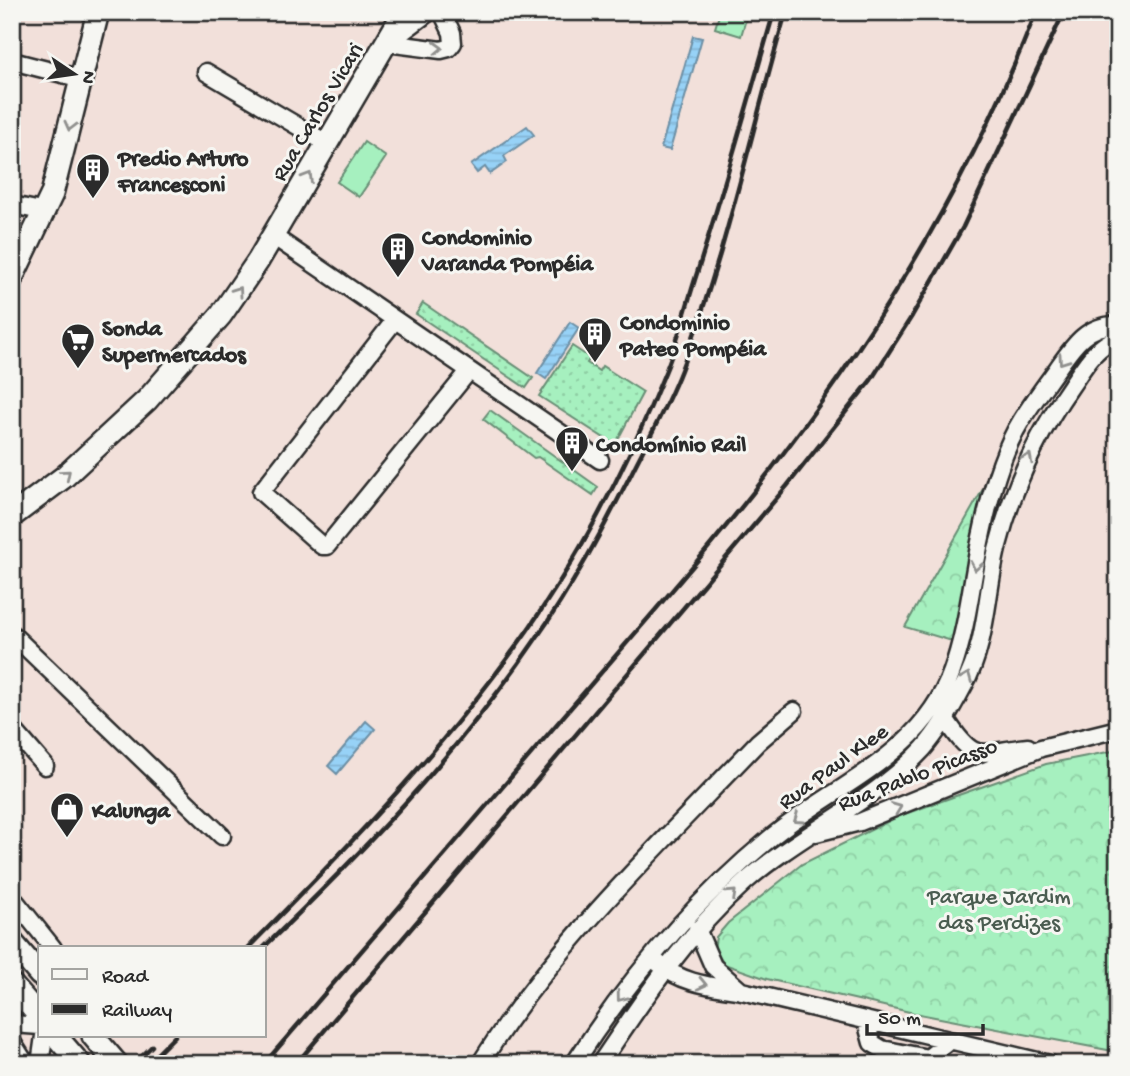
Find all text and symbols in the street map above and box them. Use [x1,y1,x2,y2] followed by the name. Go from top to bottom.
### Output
[38,38,108,108] north arrow
[267,39,371,187] street label: Rua Carlos Vicari
[433,41,444,56] one-way arrow
[75,68,100,86] text: N
[64,120,78,132] one-way arrow
[116,147,249,200] place label: Predio Arturo Francesconi
[74,151,112,200] building icon: Predio Arturo Francesconi
[299,172,312,185] one-way arrow
[421,226,594,279] place label: Condominio Varanda Pompéia
[379,230,417,279] building icon: Condominio Varanda Pompéia
[230,286,242,299] one-way arrow
[618,311,767,364] place label: Condominio Pateo Pompéia
[576,315,614,364] building icon: Condominio Pateo Pompéia
[102,317,247,370] place label: Sonda Supermercados
[59,321,97,370] supermarket icon: Sonda Supermercados
[1058,352,1071,365] one-way arrow
[553,424,591,473] building icon: Condomínio Rail
[596,433,746,460] place label: Condomínio Rail
[1020,453,1034,465] one-way arrow
[58,470,71,482] one-way arrow
[969,560,984,572] one-way arrow
[959,671,973,683] one-way arrow
[774,718,895,817] street label: Rua Paul Klee
[835,733,1002,819] street label: Rua Pablo Picasso
[48,790,86,839] shop icon: Kalunga
[91,799,171,826] place label: Kalunga
[890,803,902,817] one-way arrow
[793,811,806,823] one-way arrow
[926,885,1071,938] park label: Parque Jardim das Perdizes
[724,890,737,903] one-way arrow
[38,946,266,1038] legend
[102,966,150,991] text: Road
[696,976,708,990] one-way arrow
[617,989,629,1002] one-way arrow
[867,992,983,1036] scale bar
[102,1000,172,1025] text: Railway
[878,1008,921,1033] text: 50 m

